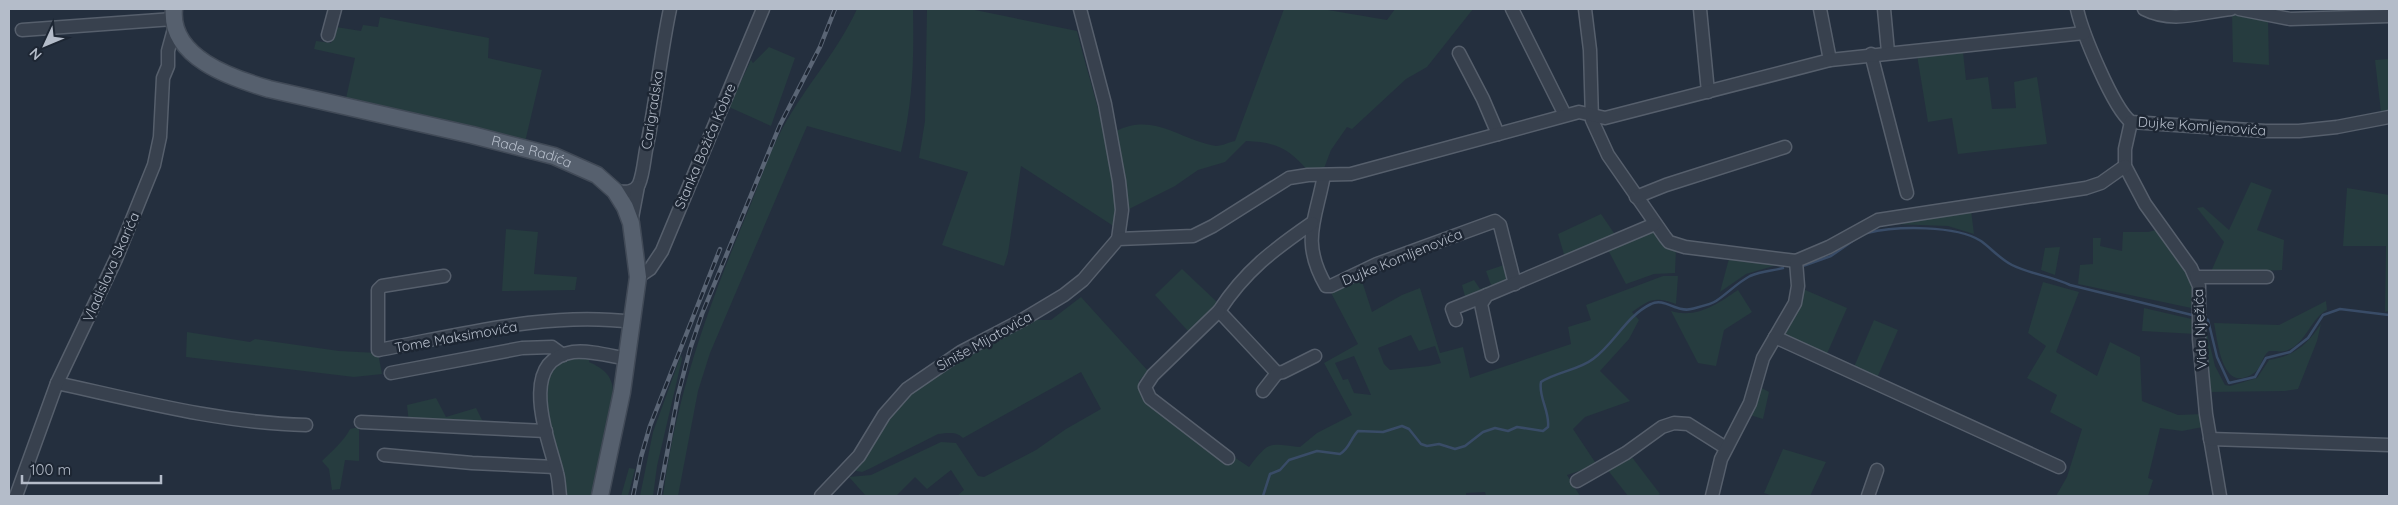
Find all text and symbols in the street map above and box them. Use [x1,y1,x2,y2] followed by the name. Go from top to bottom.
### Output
[20,20,70,70] north arrow
[26,44,46,64] text: N
[637,69,667,151] street label: Carigradska
[670,80,740,212] street label: Stanka Božića Kobre
[2137,113,2267,139] street label: Dujke Komljenovića
[489,131,575,172] street label: Rade Radića
[79,209,143,325] street label: Vladislava Skarića
[1339,225,1465,289] street label: Dujke Komljenovića
[2189,288,2211,370] street label: Vida Nježića
[933,307,1035,375] street label: Siniše Mijatovića
[393,317,519,357] street label: Tome Maksimovića
[22,452,161,484] scale bar
[30,460,71,479] text: 100 m

